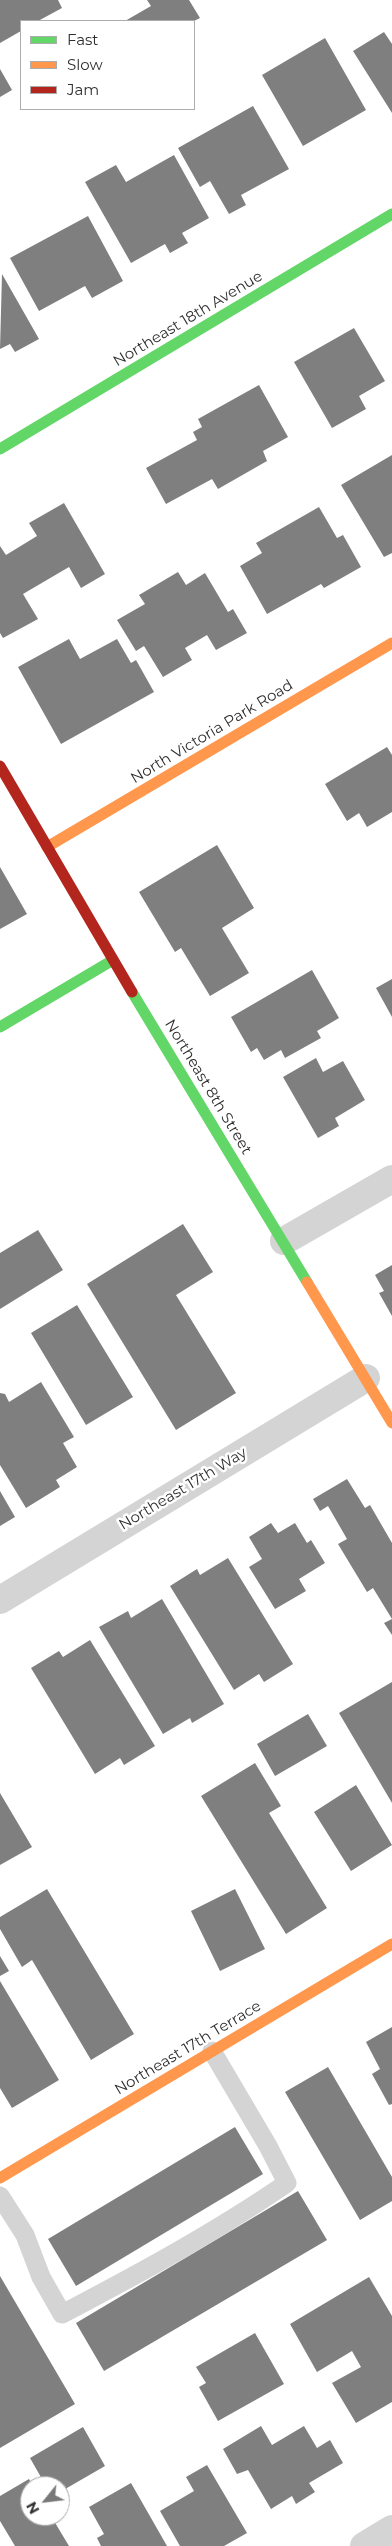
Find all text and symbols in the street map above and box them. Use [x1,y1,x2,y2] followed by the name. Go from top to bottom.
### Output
[20,20,195,110] legend
[67,30,98,49] text: Fast
[67,55,103,74] text: Slow
[67,80,99,99] text: Jam
[110,267,266,371] street label: Northeast 18th Avenue
[128,676,296,788] street label: North Victoria Park Road
[161,1016,255,1158] street label: Northeast 8th Street
[116,1444,250,1534] street label: Northeast 17th Way
[112,1997,264,2099] street label: Northeast 17th Terrace
[20,2476,70,2526] north arrow
[22,2498,43,2517] text: N

